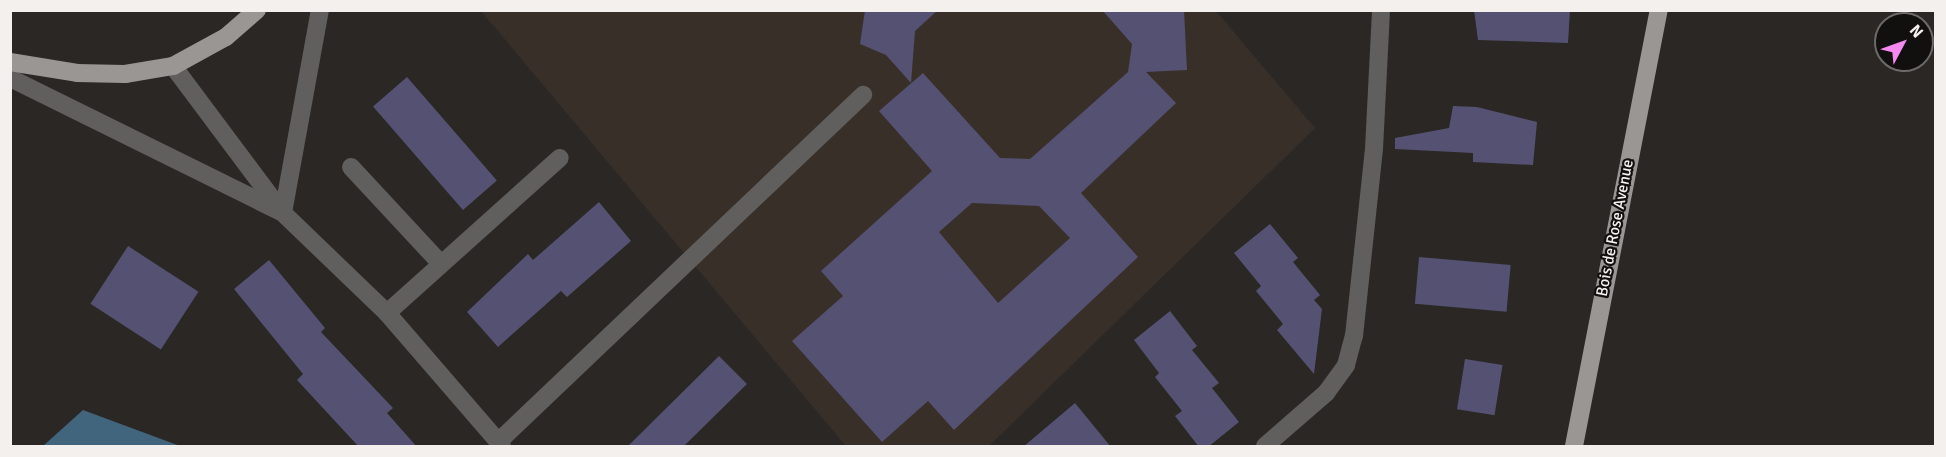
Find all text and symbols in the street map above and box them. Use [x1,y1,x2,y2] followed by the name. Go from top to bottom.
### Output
[1874,12,1934,72] north arrow
[1905,21,1927,42] text: N
[1592,158,1638,298] street label: Bois de Rose Avenue

